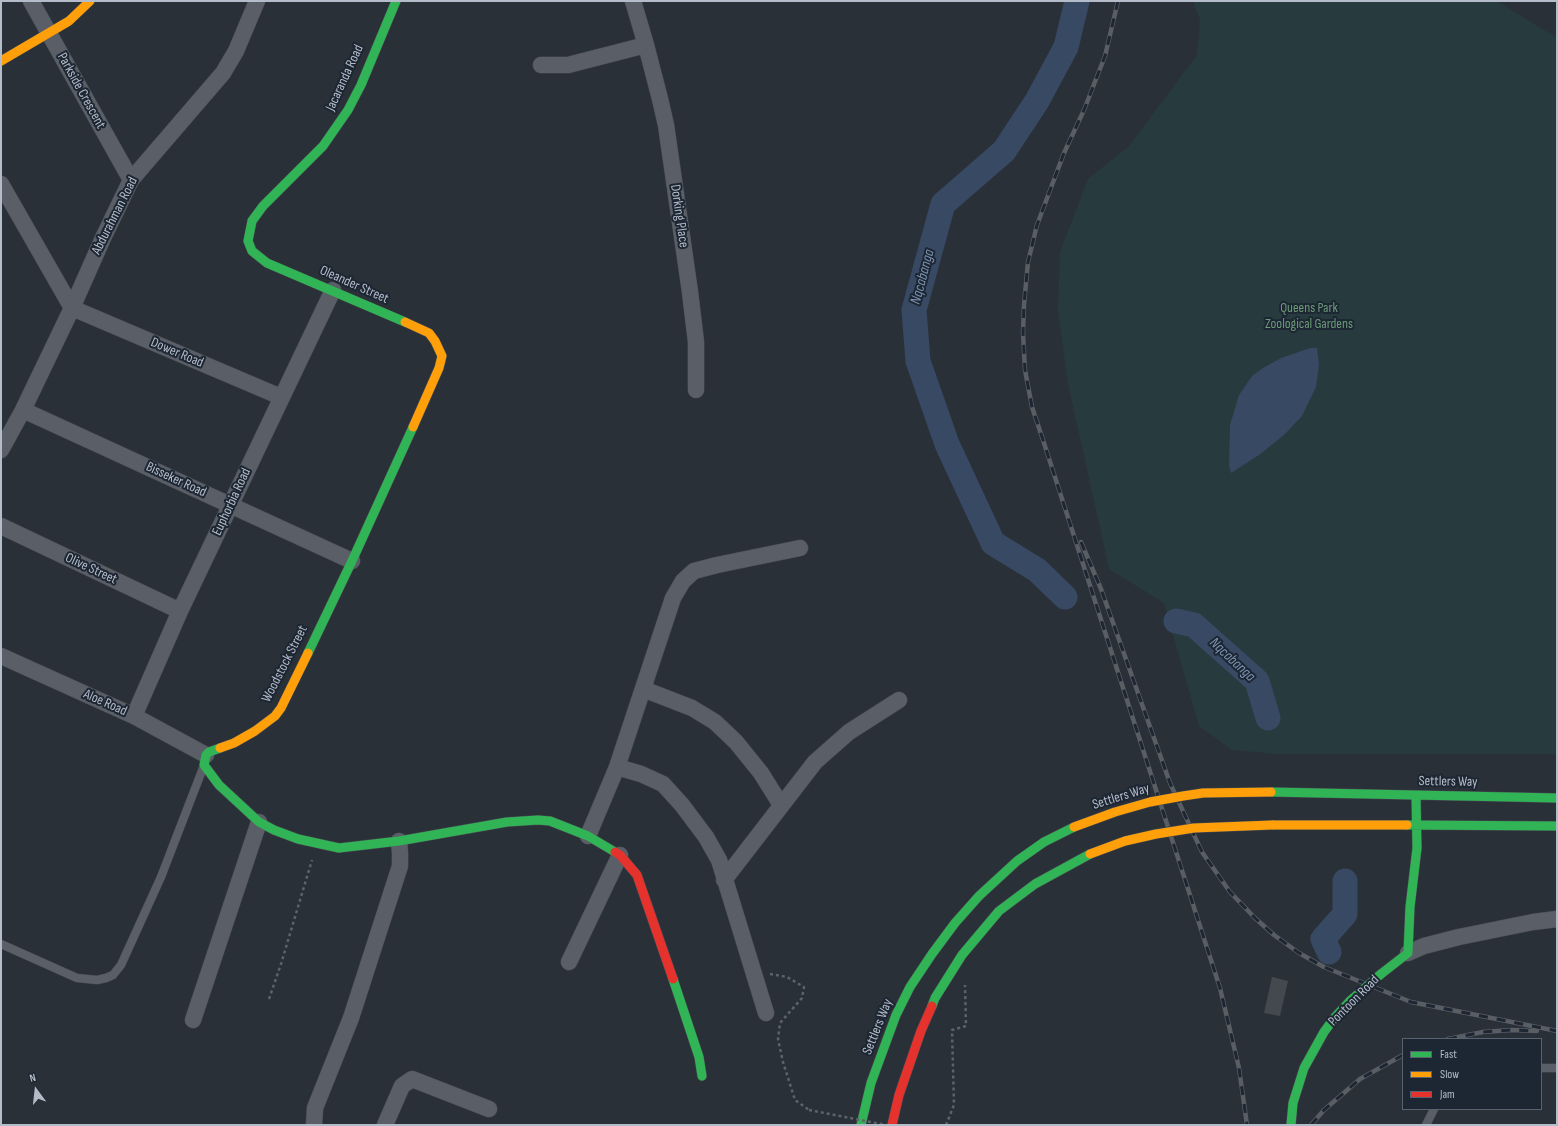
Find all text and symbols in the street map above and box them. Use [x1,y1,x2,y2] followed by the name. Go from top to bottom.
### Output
[322,42,368,114] street label: Jacaranda Road
[53,50,109,132] street label: Parkside Crescent
[88,174,142,258] street label: Abdurahman Road
[666,183,692,249] street label: Dorking Place
[907,248,939,306] water label: Nqcabanga
[317,262,391,308] street label: Oleander Street
[1265,300,1353,332] park label: Queens Park Zoological Gardens
[148,334,206,372] street label: Dower Road
[143,459,209,501] street label: Bisseker Road
[209,466,255,538] street label: Euphorbia Road
[62,550,120,588] street label: Olive Street
[258,623,312,705] street label: Woodstock Street
[1205,634,1259,686] water label: Nqcabanga
[81,686,129,720] street label: Aloe Road
[1418,773,1478,791] street label: Settlers Way
[1090,780,1152,814] street label: Settlers Way
[1325,972,1383,1030] street label: Pontoon Road
[859,997,897,1057] street label: Settlers Way
[1402,1038,1542,1110] legend
[1440,1047,1457,1062] text: Fast
[1440,1067,1459,1082] text: Slow
[16,1070,56,1110] north arrow
[28,1071,37,1085] text: N
[1440,1087,1455,1102] text: Jam

